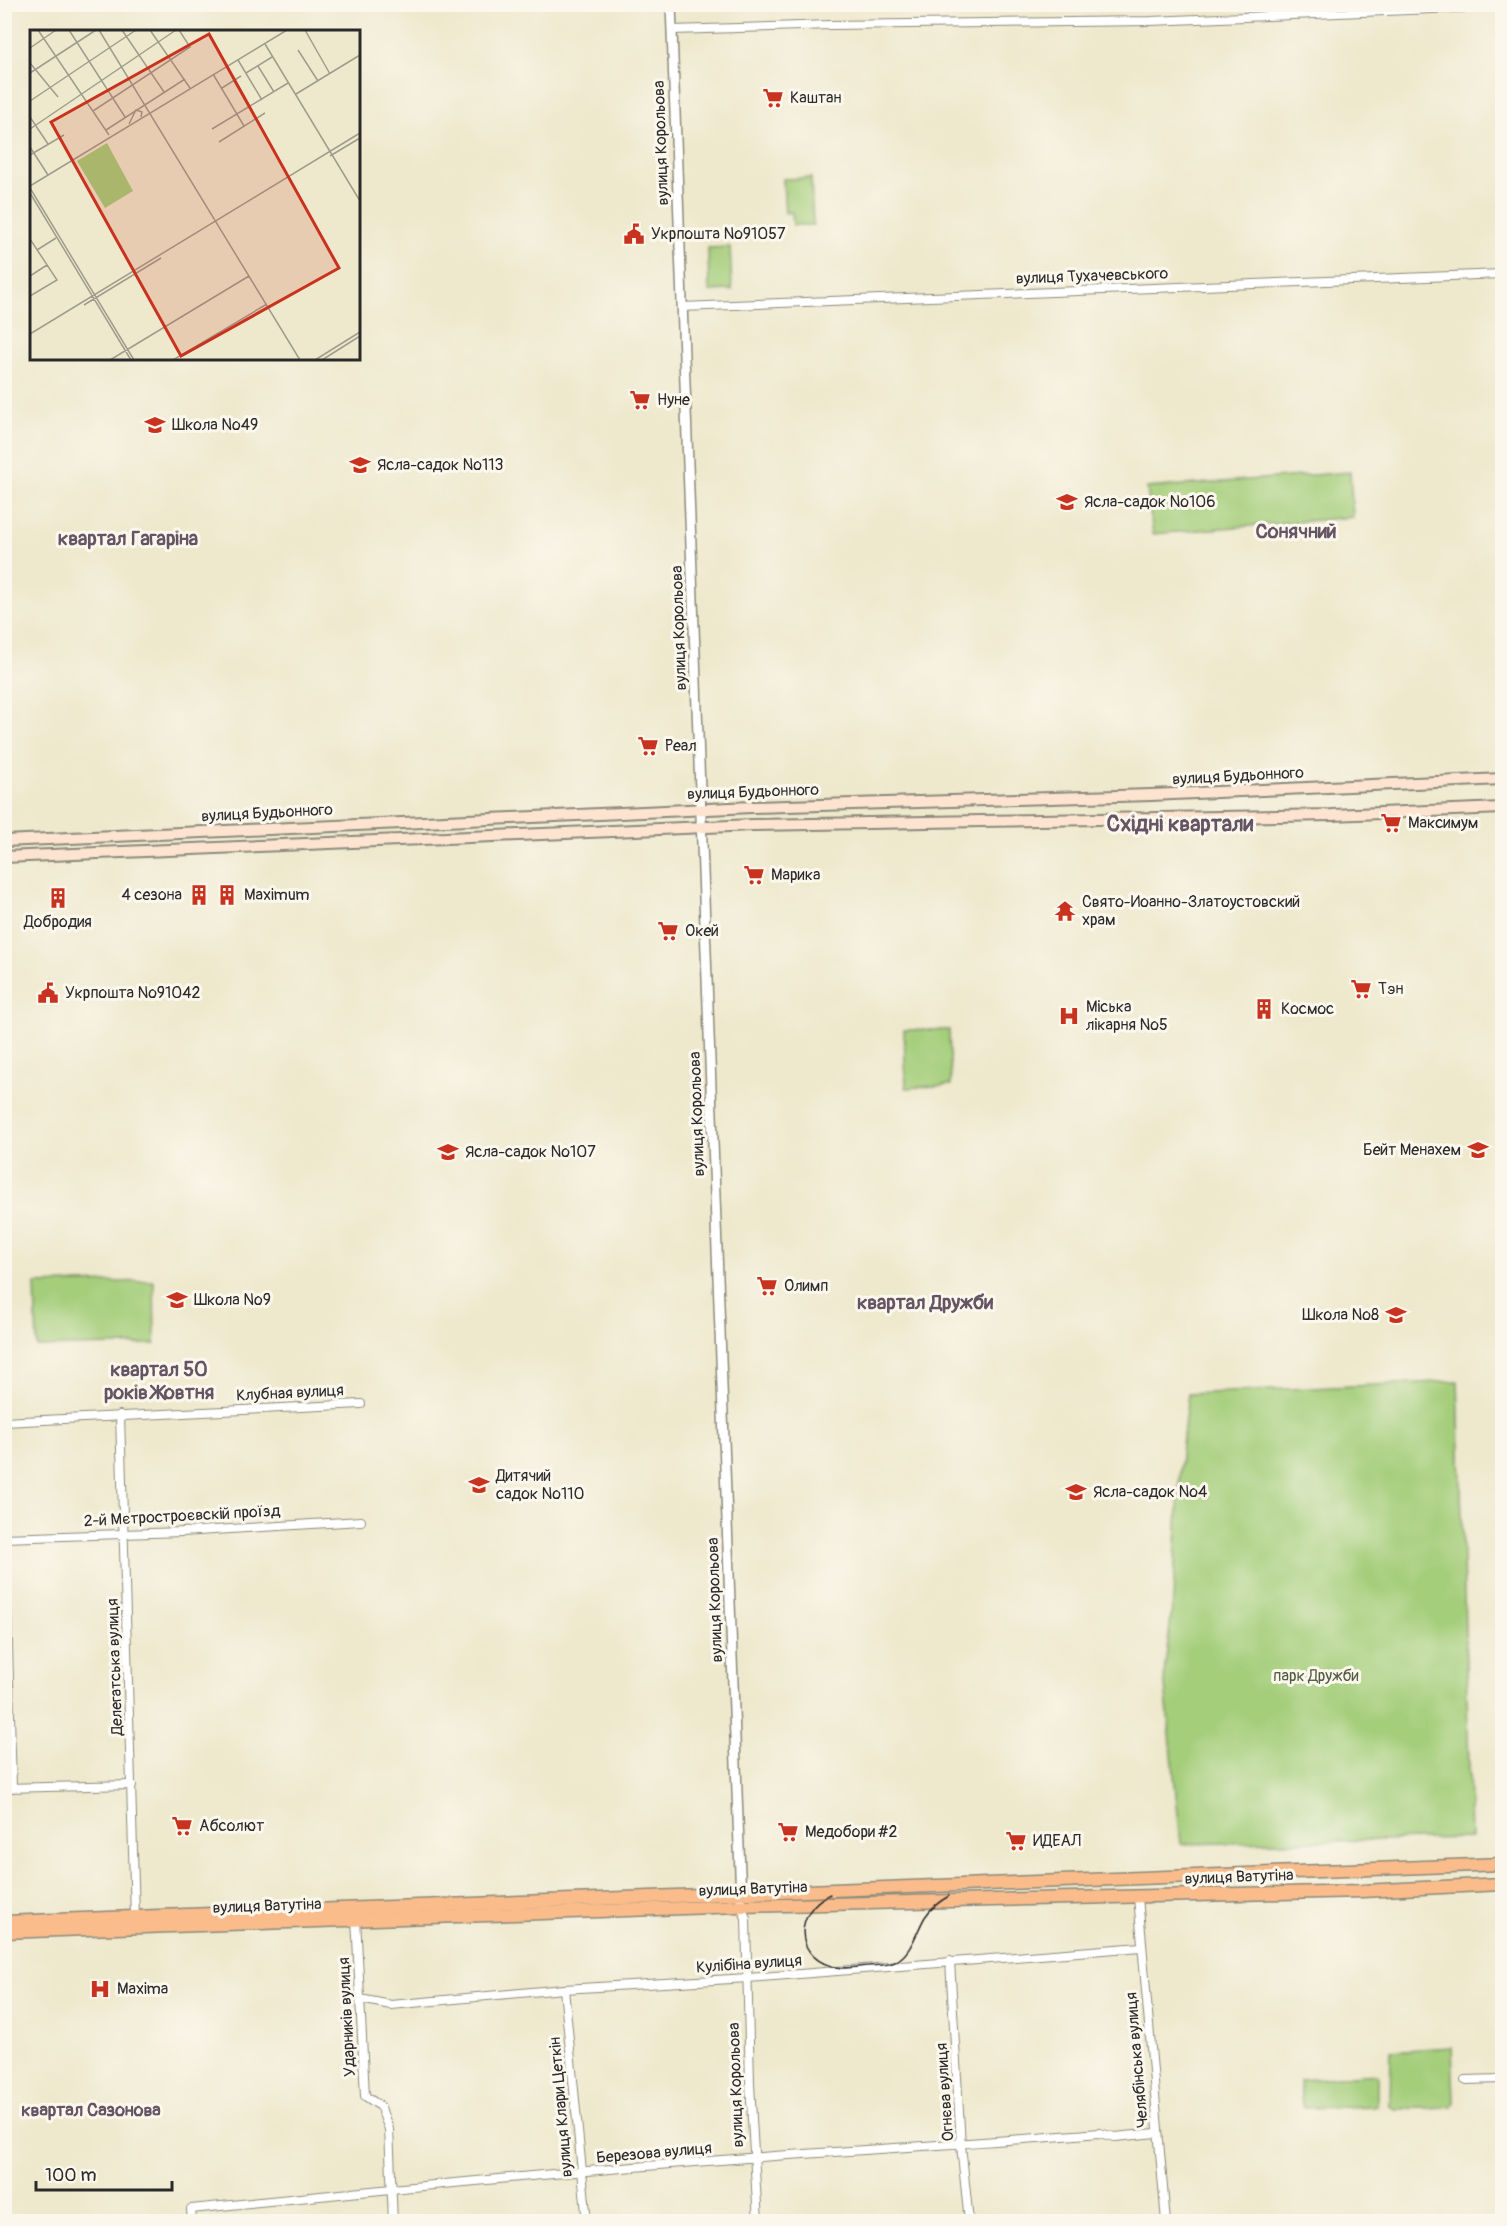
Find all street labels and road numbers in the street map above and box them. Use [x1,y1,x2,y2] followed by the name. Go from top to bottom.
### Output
[649,80,673,206] street label: вулиця Корольова
[1015,263,1169,289] street label: вулиця Тухачевського
[667,565,691,691] street label: вулиця Корольова
[1172,763,1305,789] street label: вулиця Будьонного
[687,780,820,804] street label: вулиця Будьонного
[201,800,334,826] street label: вулиця Будьонного
[685,1051,709,1177] street label: вулиця Корольова
[236,1380,344,1406] street label: Клубная вулиця
[83,1501,281,1531] street label: 2-й Мєтростроєвскій проїзд
[703,1537,727,1663] street label: вулиця Корольова
[103,1598,127,1737] street label: Делегатська вулиця
[1184,1865,1294,1889] street label: вулиця Ватутіна
[698,1877,808,1901] street label: вулиця Ватутіна
[212,1894,322,1918] street label: вулиця Ватутіна
[695,1950,803,1978] street label: Кулібіна вулиця
[334,1957,360,2077] street label: Ударників вулиця
[1121,1991,1153,2129] street label: Челябінська вулиця
[724,2022,748,2148] street label: вулиця Корольова
[545,2036,577,2178] street label: вулиця Клари Цеткін
[932,2042,958,2142] street label: Огнєва вулиця
[595,2138,713,2168] street label: Березова вулиця

